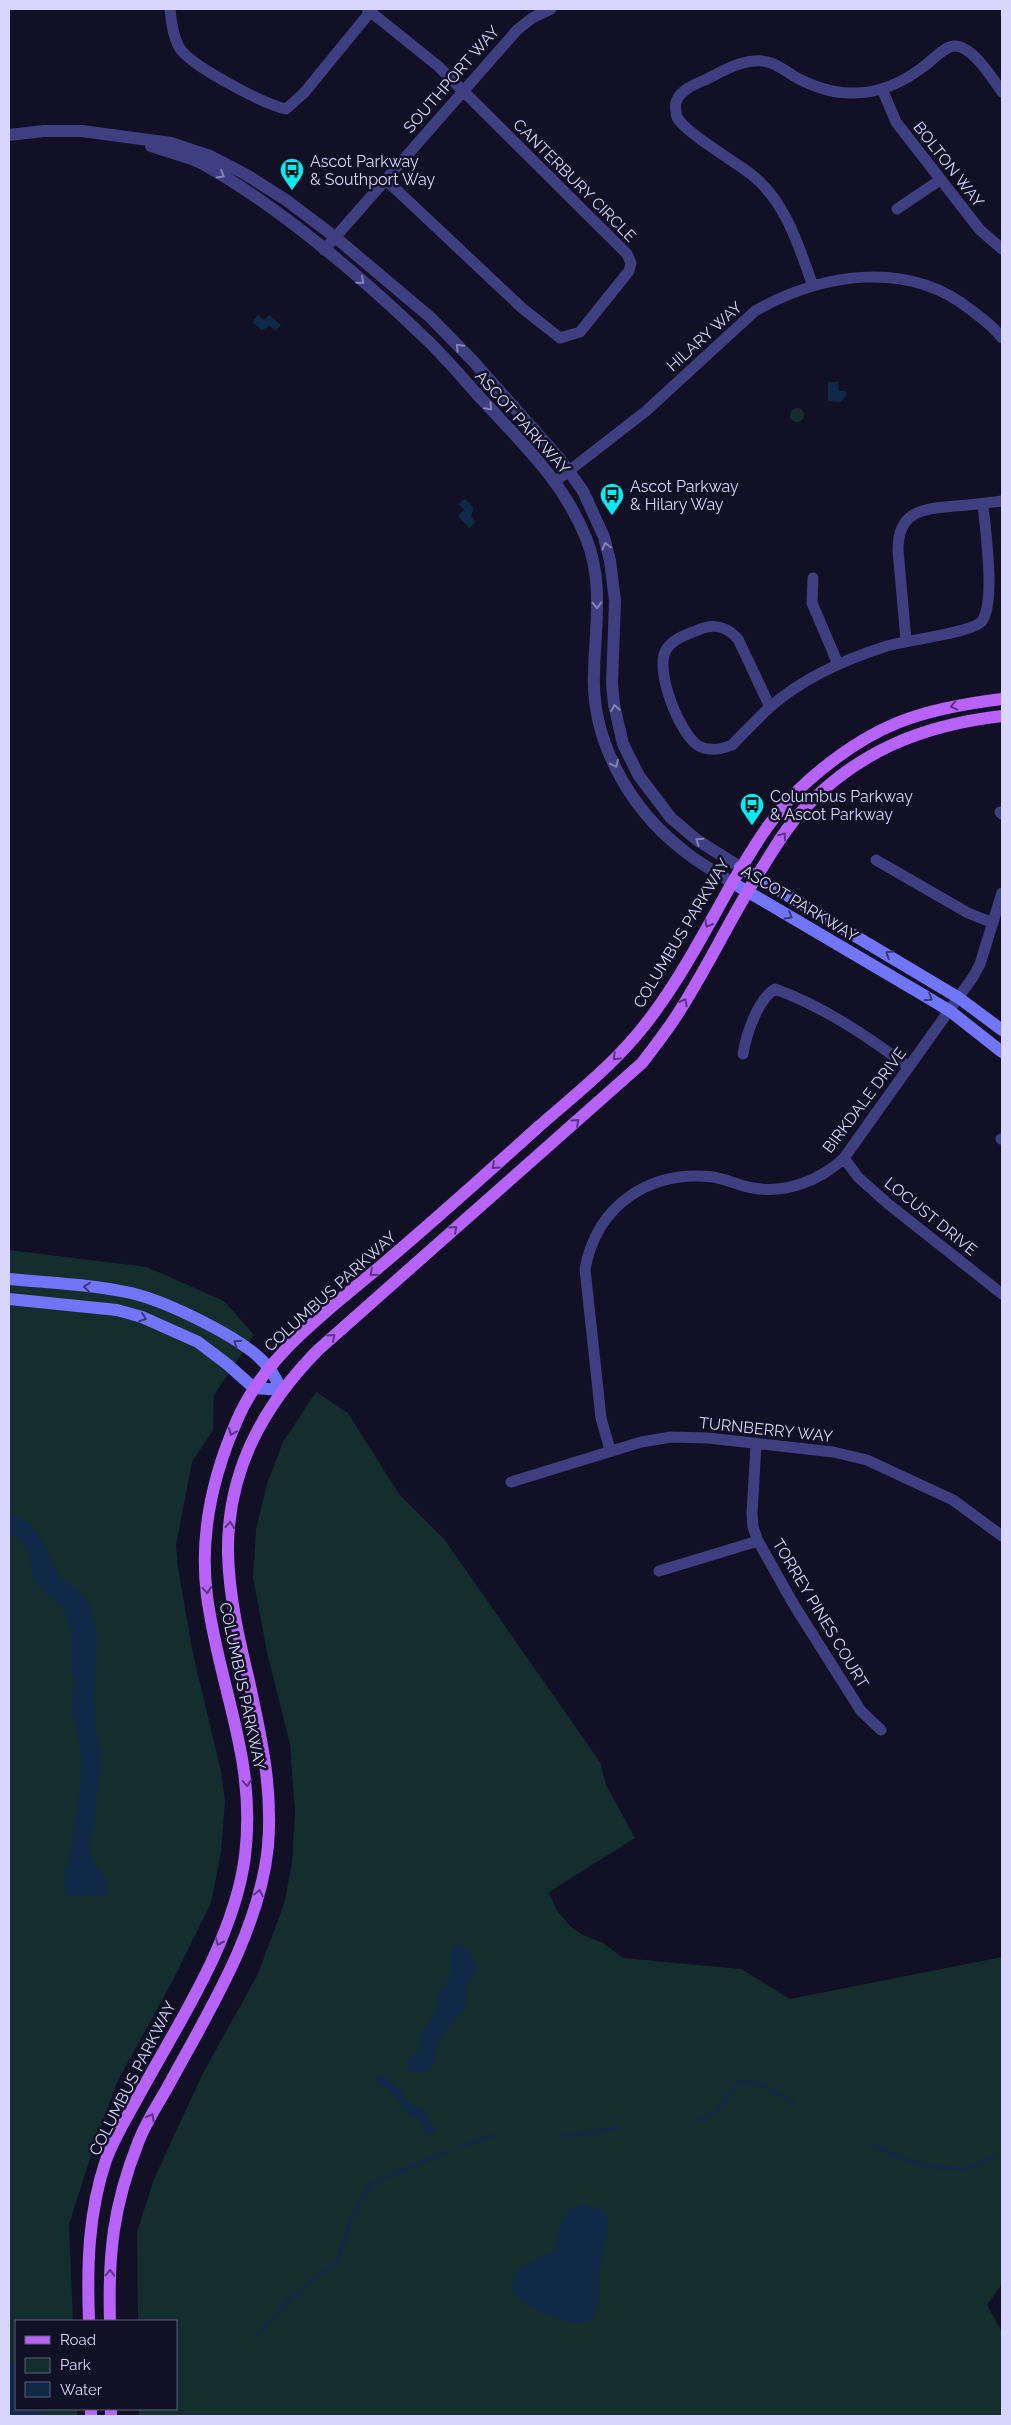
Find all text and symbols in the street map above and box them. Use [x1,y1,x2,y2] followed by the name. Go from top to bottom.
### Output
[400,21,504,137] street label: SOUTHPORT WAY
[509,115,640,246] street label: CANTERBURY CIRCLE
[909,118,988,211] street label: BOLTON WAY
[310,152,435,189] place label: Ascot Parkway & Southport Way
[279,157,305,191] bus stop icon: Ascot Parkway & Southport Way
[215,169,224,179] one-way arrow
[355,276,364,284] one-way arrow
[663,297,746,375] street label: HILARY WAY
[456,344,465,353] one-way arrow
[471,367,574,478] street label: ASCOT PARKWAY
[483,402,492,411] one-way arrow
[630,477,739,514] place label: Ascot Parkway & Hilary Way
[599,482,625,516] bus stop icon: Ascot Parkway & Hilary Way
[602,543,612,551] one-way arrow
[592,601,603,609] one-way arrow
[950,700,958,710] one-way arrow
[610,703,620,712] one-way arrow
[608,759,618,768] one-way arrow
[770,787,913,824] place label: Columbus Parkway & Ascot Parkway
[739,792,765,826] bus stop icon: Columbus Parkway & Ascot Parkway
[777,833,785,842] one-way arrow
[695,838,705,847] one-way arrow
[629,855,734,1011] street label: COLUMBUS PARKWAY
[738,861,862,946] street label: ASCOT PARKWAY
[784,910,793,920] one-way arrow
[704,919,714,928] one-way arrow
[885,951,894,961] one-way arrow
[924,992,933,1002] one-way arrow
[677,998,687,1007] one-way arrow
[819,1044,910,1157] street label: BIRKDALE DRIVE
[612,1051,621,1060] one-way arrow
[570,1118,579,1127] one-way arrow
[491,1160,500,1169] one-way arrow
[881,1173,981,1260] street label: LOCUST DRIVE
[449,1226,458,1235] one-way arrow
[261,1227,401,1356] street label: COLUMBUS PARKWAY
[369,1267,378,1276] one-way arrow
[83,1282,91,1293] one-way arrow
[138,1312,147,1322] one-way arrow
[327,1334,336,1343] one-way arrow
[234,1340,243,1349] one-way arrow
[698,1413,834,1446] street label: TURNBERRY WAY
[227,1427,238,1436] one-way arrow
[225,1521,236,1529] one-way arrow
[768,1535,873,1692] street label: TORREY PINES COURT
[201,1586,212,1594] one-way arrow
[215,1601,270,1772] street label: COLUMBUS PARKWAY
[241,1780,252,1788] one-way arrow
[253,1888,264,1897] one-way arrow
[215,1937,226,1946] one-way arrow
[85,1997,180,2159] street label: COLUMBUS PARKWAY
[145,2114,155,2123] one-way arrow
[104,2268,115,2276] one-way arrow
[15,2320,178,2410] legend
[60,2331,96,2349] text: Road
[60,2356,91,2374] text: Park
[60,2381,103,2399] text: Water

